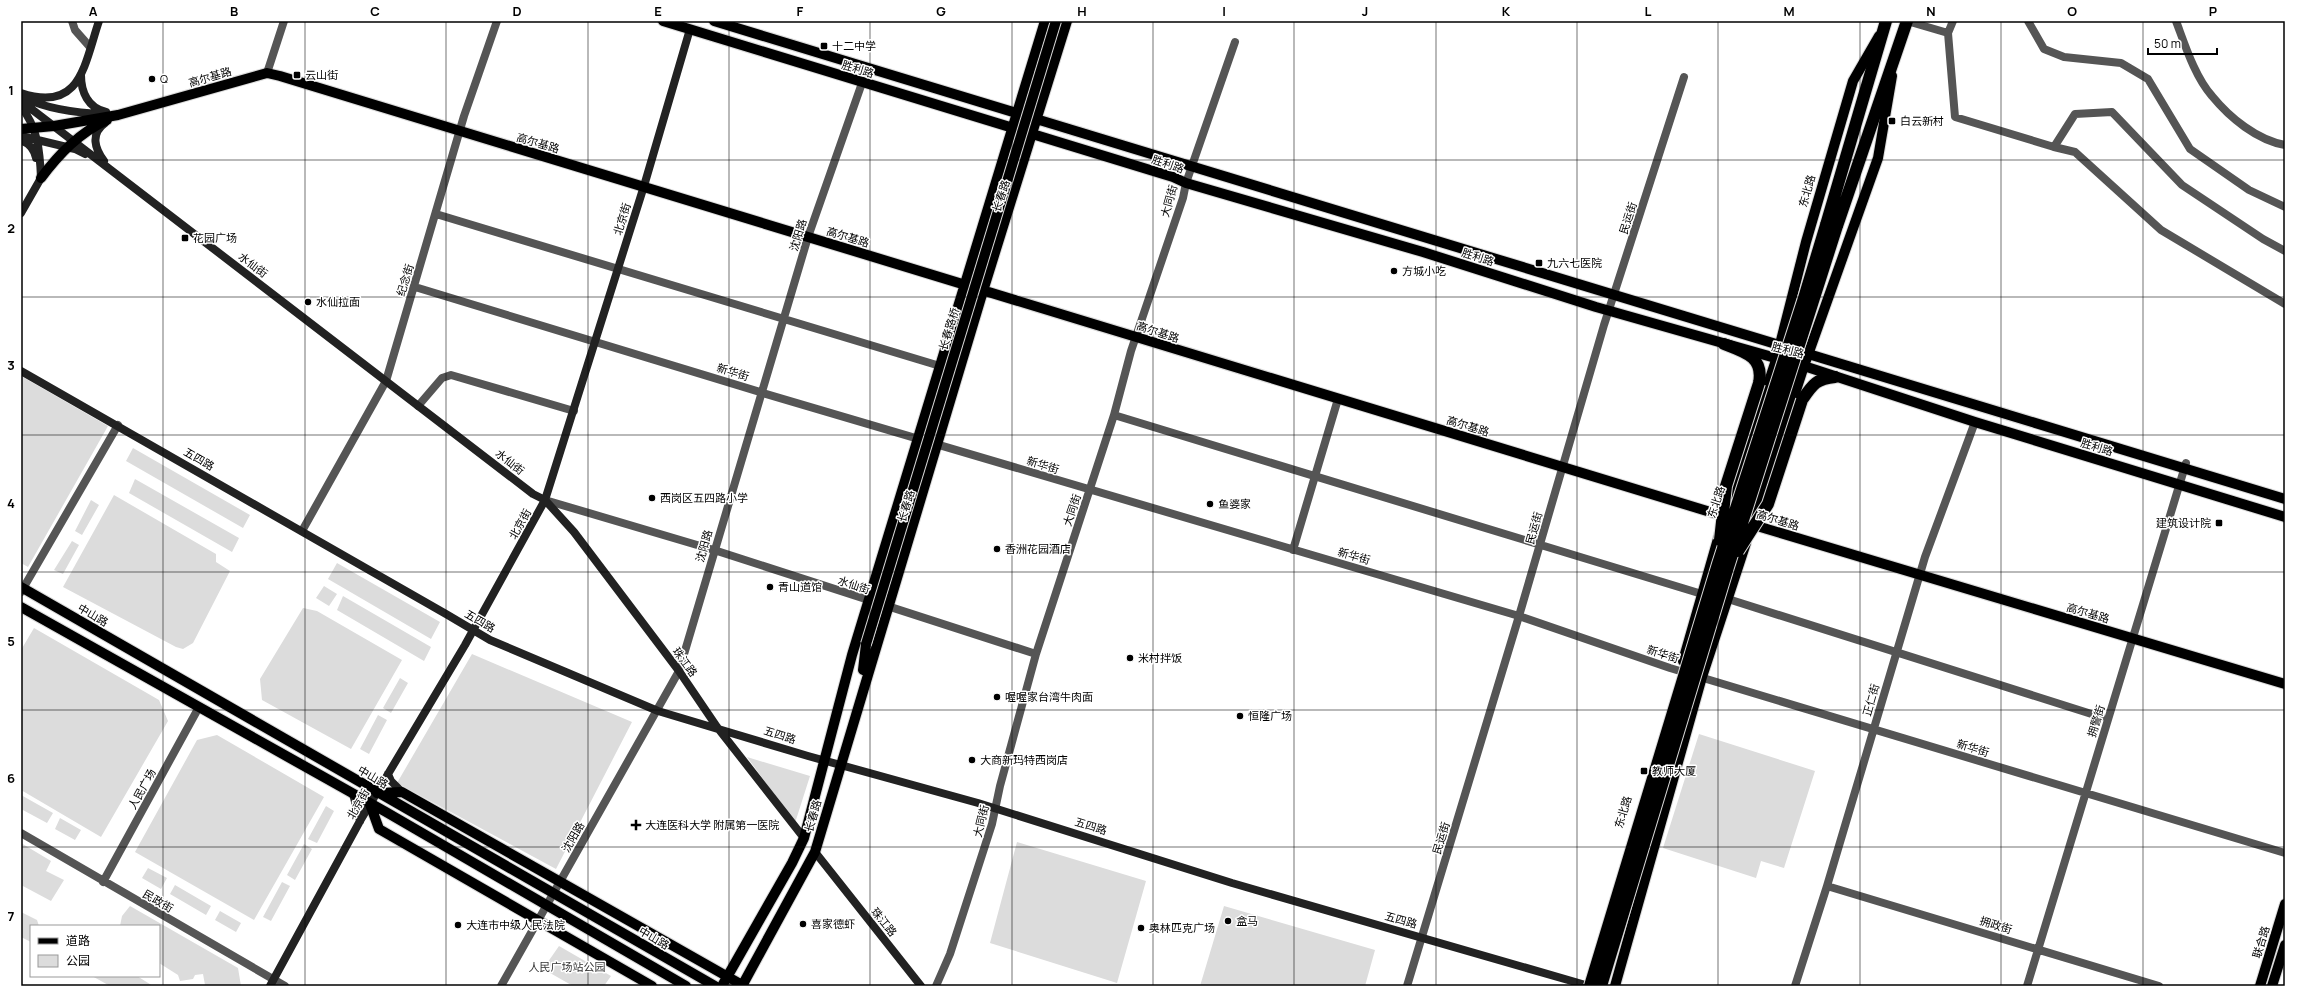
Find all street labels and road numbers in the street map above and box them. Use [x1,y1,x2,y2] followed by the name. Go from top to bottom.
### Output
[840,57,876,81] street label: 胜利路
[187,63,233,90] street label: 高尔基路
[515,129,561,156] street label: 高尔基路
[1150,151,1186,176] street label: 胜利路
[1795,173,1818,209] street label: 东北路
[988,178,1013,214] street label: 长春路
[1157,183,1180,219] street label: 大同街
[1615,200,1640,236] street label: 民运街
[610,201,634,237] street label: 北京街
[786,217,810,253] street label: 沈阳路
[825,223,871,250] street label: 高尔基路
[1460,244,1496,269] street label: 胜利路
[236,249,271,281] street label: 水仙街
[393,262,417,298] street label: 纪念街
[935,306,962,352] street label: 长春路桥
[1135,318,1181,345] street label: 高尔基路
[1770,338,1806,361] street label: 胜利路
[715,360,751,384] street label: 新华街
[1445,412,1491,439] street label: 高尔基路
[2079,435,2115,459] street label: 胜利路
[181,444,217,473] street label: 五四路
[493,446,528,478] street label: 水仙街
[1025,453,1061,477] street label: 新华街
[1703,484,1728,520] street label: 东北路
[894,488,918,524] street label: 长春路
[1059,492,1084,528] street label: 大同街
[505,506,534,542] street label: 北京街
[1755,506,1801,533] street label: 高尔基路
[1522,510,1545,546] street label: 民运街
[692,528,715,564] street label: 沈阳路
[1336,544,1372,567] street label: 新华街
[836,572,872,597] street label: 水仙街
[2065,599,2111,626] street label: 高尔基路
[75,600,111,629] street label: 中山路
[462,606,498,635] street label: 五四路
[1645,641,1681,666] street label: 新华街
[670,644,701,679] street label: 珠江路
[1859,682,1882,718] street label: 正仁街
[2084,703,2108,739] street label: 拥警街
[762,722,798,747] street label: 五四路
[1955,736,1991,760] street label: 新华街
[355,762,391,791] street label: 中山路
[124,766,159,812] street label: 人民广场
[343,786,372,822] street label: 北京街
[1611,794,1635,830] street label: 东北路
[801,798,824,834] street label: 长春路
[969,803,992,839] street label: 大同街
[1073,814,1109,838] street label: 五四路
[558,819,587,855] street label: 沈阳路
[1429,820,1453,856] street label: 民运街
[140,886,176,915] street label: 民政街
[868,904,901,939] street label: 珠江路
[1383,908,1419,931] street label: 五四路
[1978,913,2014,937] street label: 拥政街
[636,923,672,952] street label: 中山路
[2249,924,2273,960] street label: 联合路

